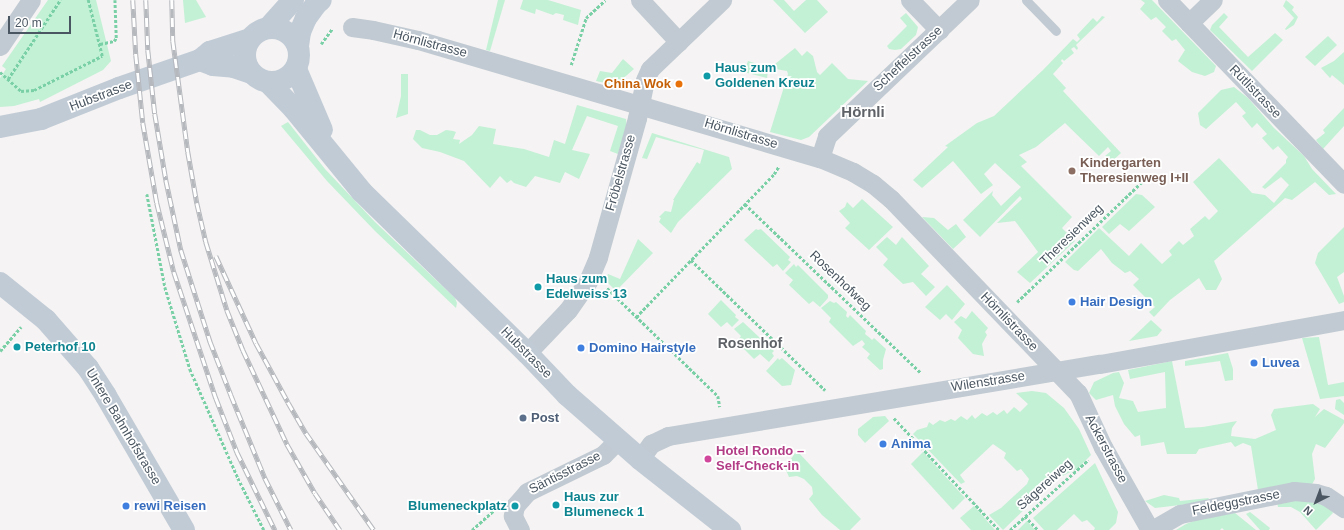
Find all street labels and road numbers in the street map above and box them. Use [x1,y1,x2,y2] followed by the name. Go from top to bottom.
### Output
[870,23,946,95] street label: Scheffelstrasse
[391,27,469,61] street label: Hörnlistrasse
[1226,62,1284,122] street label: Rütlistrasse
[68,77,134,115] street label: Hubstrasse
[702,115,780,153] street label: Hörnlistrasse
[603,133,639,213] street label: Fröbelstrasse
[1037,201,1107,269] street label: Theresienweg
[806,248,874,314] street label: Rosenhofweg
[977,289,1041,355] street label: Hörnlistrasse
[497,324,555,382] street label: Hubstrasse
[82,366,164,488] street label: Untere Bahnhofstrasse
[950,368,1026,396] street label: Wilenstrasse
[1081,412,1131,486] street label: Ackerstrasse
[527,448,603,498] street label: Säntisstrasse
[1014,456,1076,514] street label: Sägereiweg
[1191,487,1281,519] street label: Feldeggstrasse

